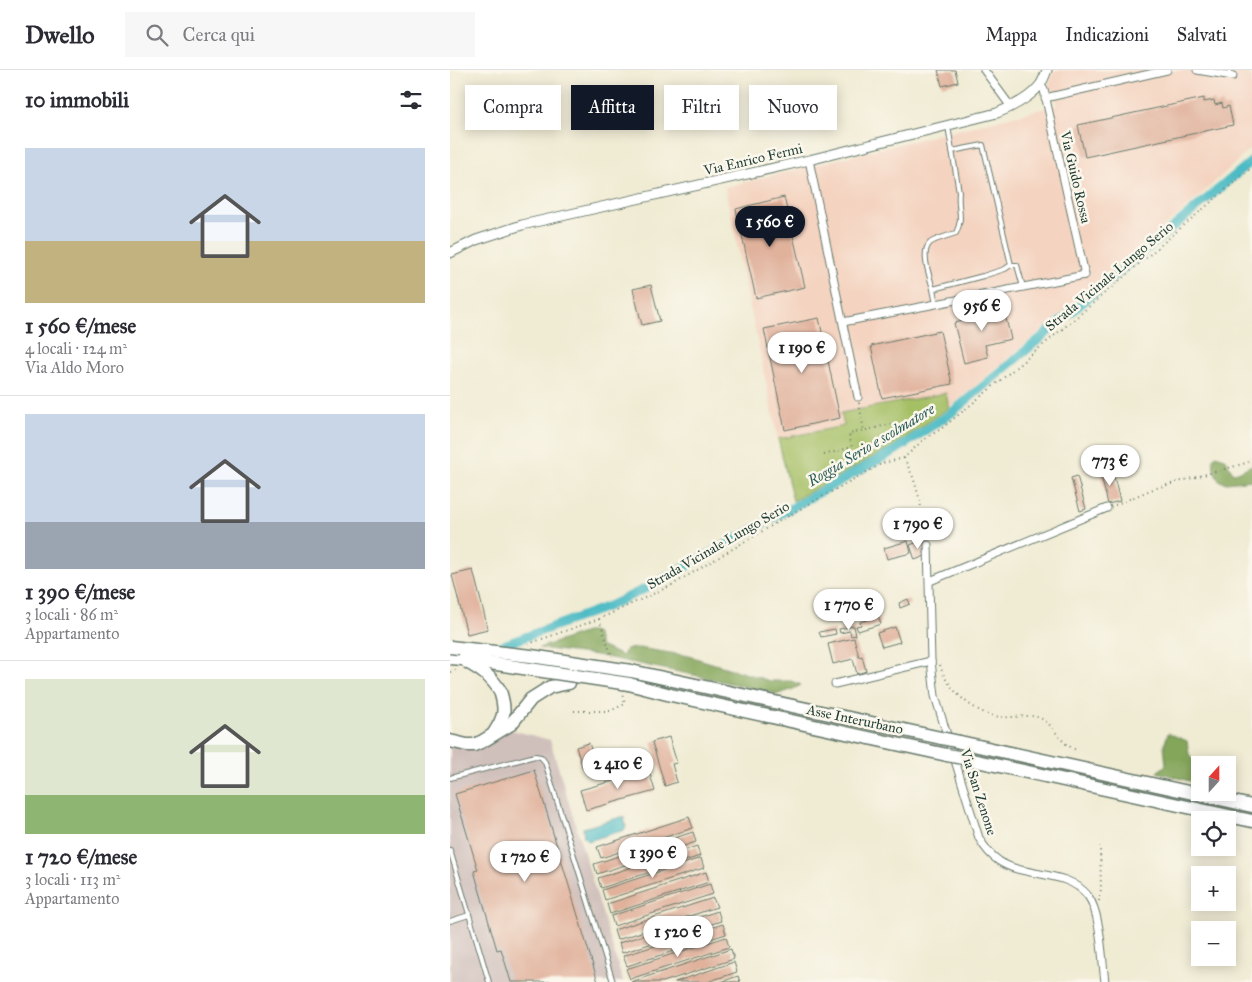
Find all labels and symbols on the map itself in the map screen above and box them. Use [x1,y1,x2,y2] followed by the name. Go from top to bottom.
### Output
[1056,128,1094,225] street label: Via Guido Rossa
[701,140,804,179] street label: Via Enrico Fermi
[724,206,816,248] pin: 1 560 €
[1042,218,1177,335] street label: Strada Vicinale Lungo Serio
[947,290,1017,332] pin: 956 €
[756,332,848,374] pin: 1 190 €
[803,400,938,491] water label: Roggia Serio e scolmatore
[1075,444,1145,487] pin: 773 €
[644,498,792,593] street label: Strada Vicinale Lungo Serio
[872,508,964,550] pin: 1 790 €
[803,588,895,631] pin: 1 770 €
[804,701,905,738] street label: Asse Interurbano
[956,746,1001,838] street label: Via San Zenone
[572,748,664,790] pin: 2 410 €
[1191,756,1236,801] north arrow
[607,836,699,879] pin: 1 390 €
[479,840,571,883] pin: 1 720 €
[632,916,724,958] pin: 1 520 €

